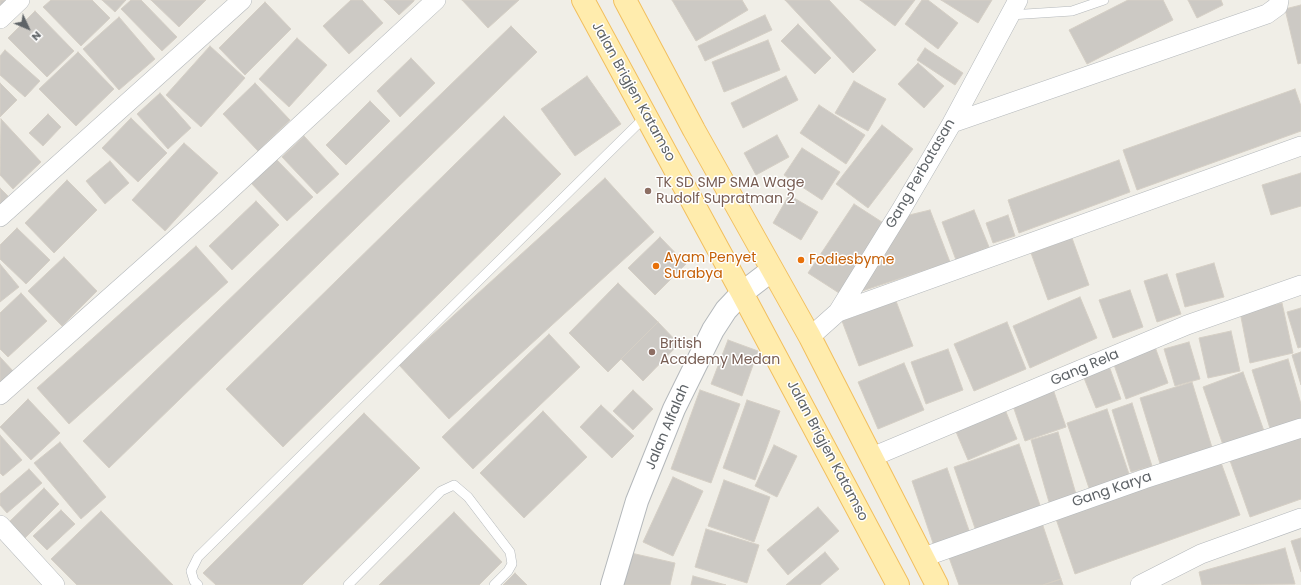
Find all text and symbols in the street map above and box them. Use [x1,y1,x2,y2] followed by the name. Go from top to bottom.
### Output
[8,8,48,48] north arrow
[588,19,678,165] street label: Jalan Brigjen Katamso
[28,28,45,45] text: N
[883,116,959,232] street label: Gang Perbatasan
[656,175,804,208] place label: TK SD SMP SMA Wage Rudolf Supratman 2
[643,186,653,196] marker: TK SD SMP SMA Wage Rudolf Supratman 2
[664,250,756,282] place label: Ayam Penyet Surabya
[809,252,894,268] place label: Fodiesbyme
[796,255,806,265] marker: Fodiesbyme
[651,261,661,271] marker: Ayam Penyet Surabya
[660,336,780,368] place label: British Academy Medan
[1048,346,1122,390] street label: Gang Rela
[647,347,657,357] marker: British Academy Medan
[783,378,871,524] street label: Jalan Brigjen Katamso
[642,382,694,472] street label: Jalan Alfalah
[1070,469,1154,511] street label: Gang Karya

